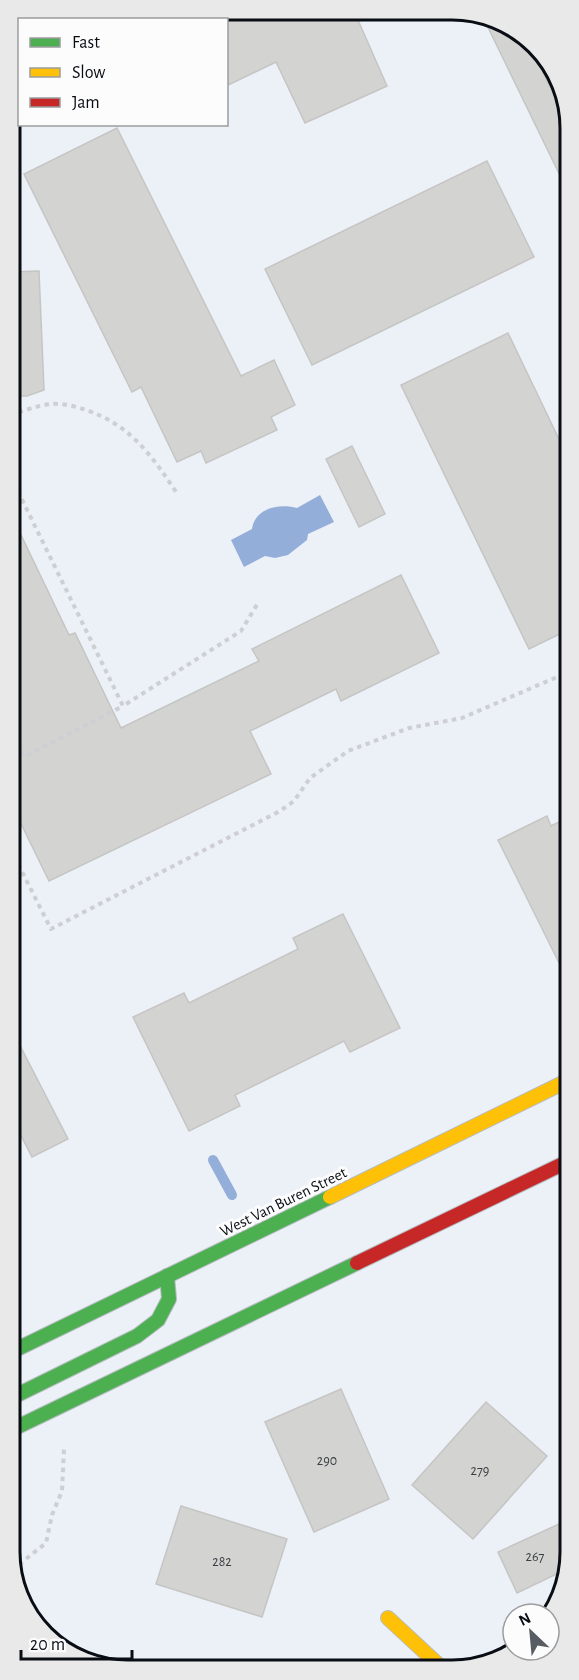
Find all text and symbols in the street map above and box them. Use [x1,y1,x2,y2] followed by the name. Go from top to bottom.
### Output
[18,18,228,126] legend
[72,34,100,52] text: Fast
[72,64,105,82] text: Slow
[72,94,100,112] text: Jam
[218,1164,349,1239] street label: West Van Buren Street
[317,1454,337,1468] house number: 290
[471,1464,489,1478] house number: 279
[526,1550,545,1564] house number: 267
[212,1555,232,1569] house number: 282
[501,1602,561,1662] north arrow
[516,1610,533,1629] text: N
[21,1623,132,1661] scale bar
[30,1636,65,1654] text: 20 m

